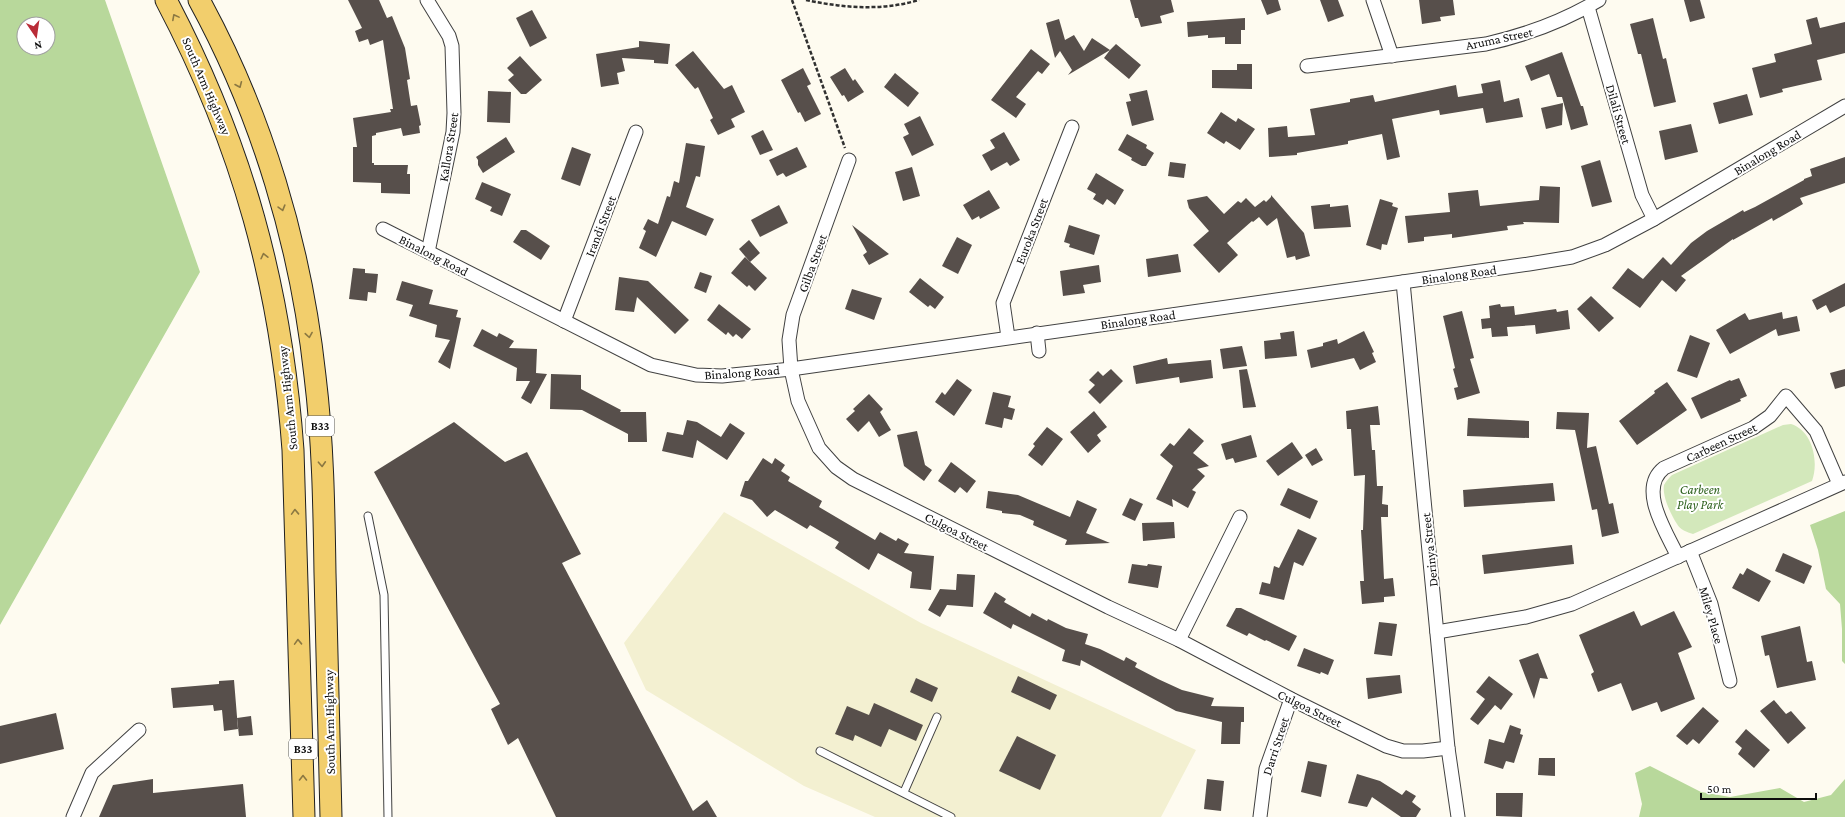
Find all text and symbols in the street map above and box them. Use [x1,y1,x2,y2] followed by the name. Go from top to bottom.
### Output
[172,13,180,21] one-way arrow
[16,16,56,56] north arrow
[1464,24,1535,53] street label: Aruma Street
[179,35,234,138] street label: South Arm Highway
[33,39,43,53] text: N
[235,82,243,89] one-way arrow
[1603,83,1634,146] street label: Dilali Street
[436,111,461,183] street label: Kallora Street
[1731,126,1804,178] street label: Binalong Road
[582,193,619,259] street label: Irandi Street
[1012,195,1051,266] street label: Euroka Street
[277,204,286,211] one-way arrow
[795,231,830,294] street label: Gilba Street
[397,232,471,279] street label: Binalong Road
[261,253,269,259] one-way arrow
[1421,262,1498,287] street label: Binalong Road
[1100,307,1177,332] street label: Binalong Road
[304,332,313,338] one-way arrow
[274,344,300,451] street label: South Arm Highway
[704,362,780,383] street label: Binalong Road
[306,416,334,436] road number: B33
[1684,419,1760,465] street label: Carbeen Street
[318,461,326,467] one-way arrow
[1677,482,1724,512] park label: Carbeen Play Park
[291,509,299,515] one-way arrow
[922,509,992,554] street label: Culgoa Street
[1418,512,1441,588] street label: Derinya Street
[1696,585,1727,646] street label: Miley Place
[294,639,303,645] one-way arrow
[321,669,338,774] street label: South Arm Highway
[1275,686,1345,731] street label: Culgoa Street
[1259,715,1292,777] street label: Darri Street
[289,739,317,759] road number: B33
[299,775,307,781] one-way arrow
[1701,775,1816,801] scale bar
[1707,782,1732,796] text: 50 m

